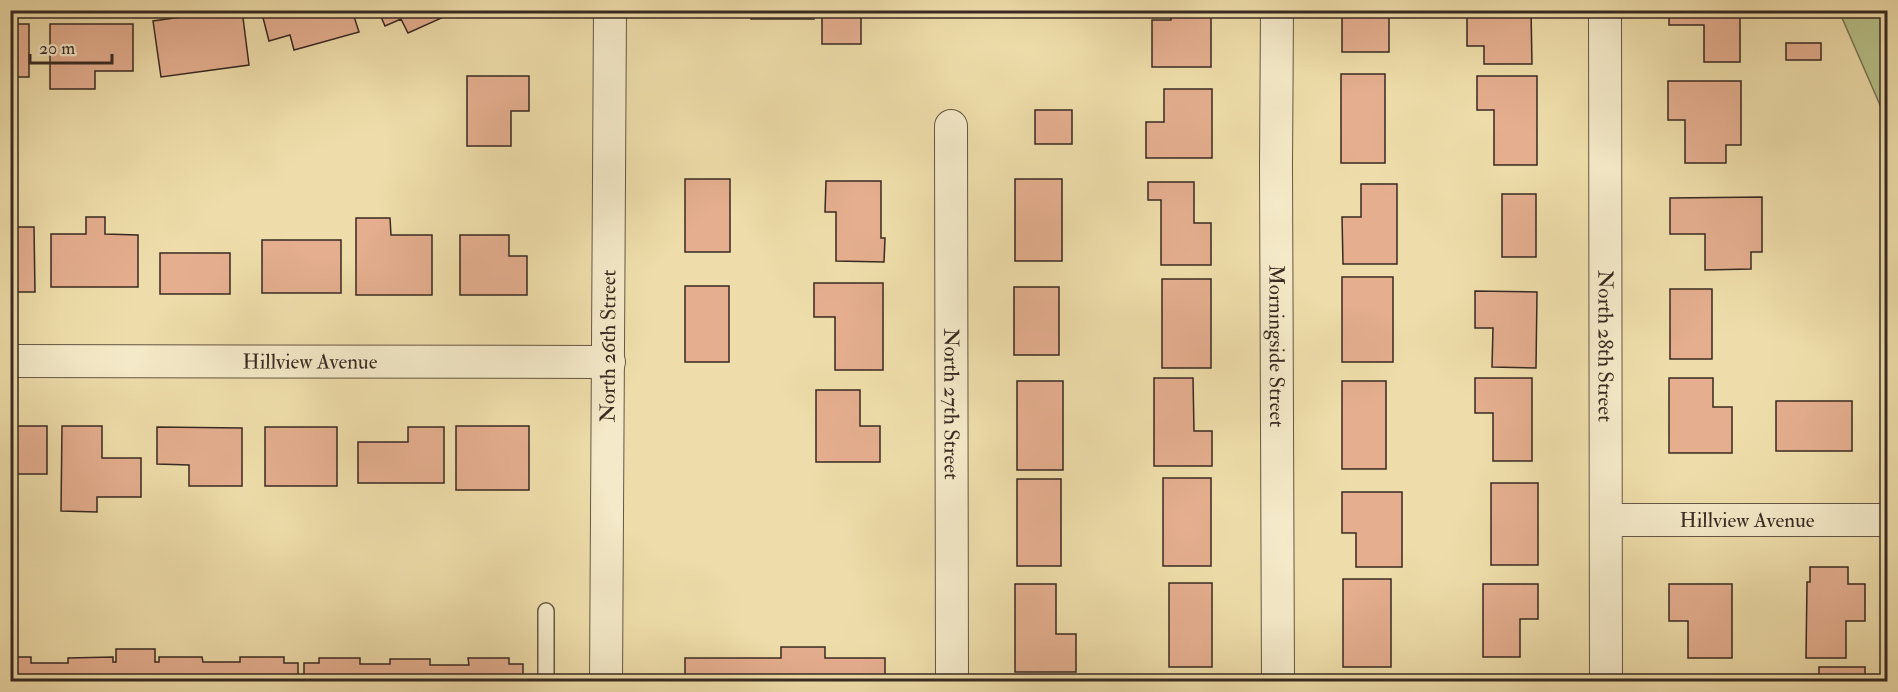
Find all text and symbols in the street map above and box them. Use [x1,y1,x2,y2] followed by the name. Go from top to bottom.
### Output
[30,27,112,65] scale bar
[39,37,75,60] text: 20 m
[1262,265,1290,427] street label: Morningside Street
[595,269,622,422] street label: North 26th Street
[1591,270,1619,422] street label: North 28th Street
[937,328,965,480] street label: North 27th Street
[242,348,378,376] street label: Hillview Avenue
[1679,507,1815,534] street label: Hillview Avenue

